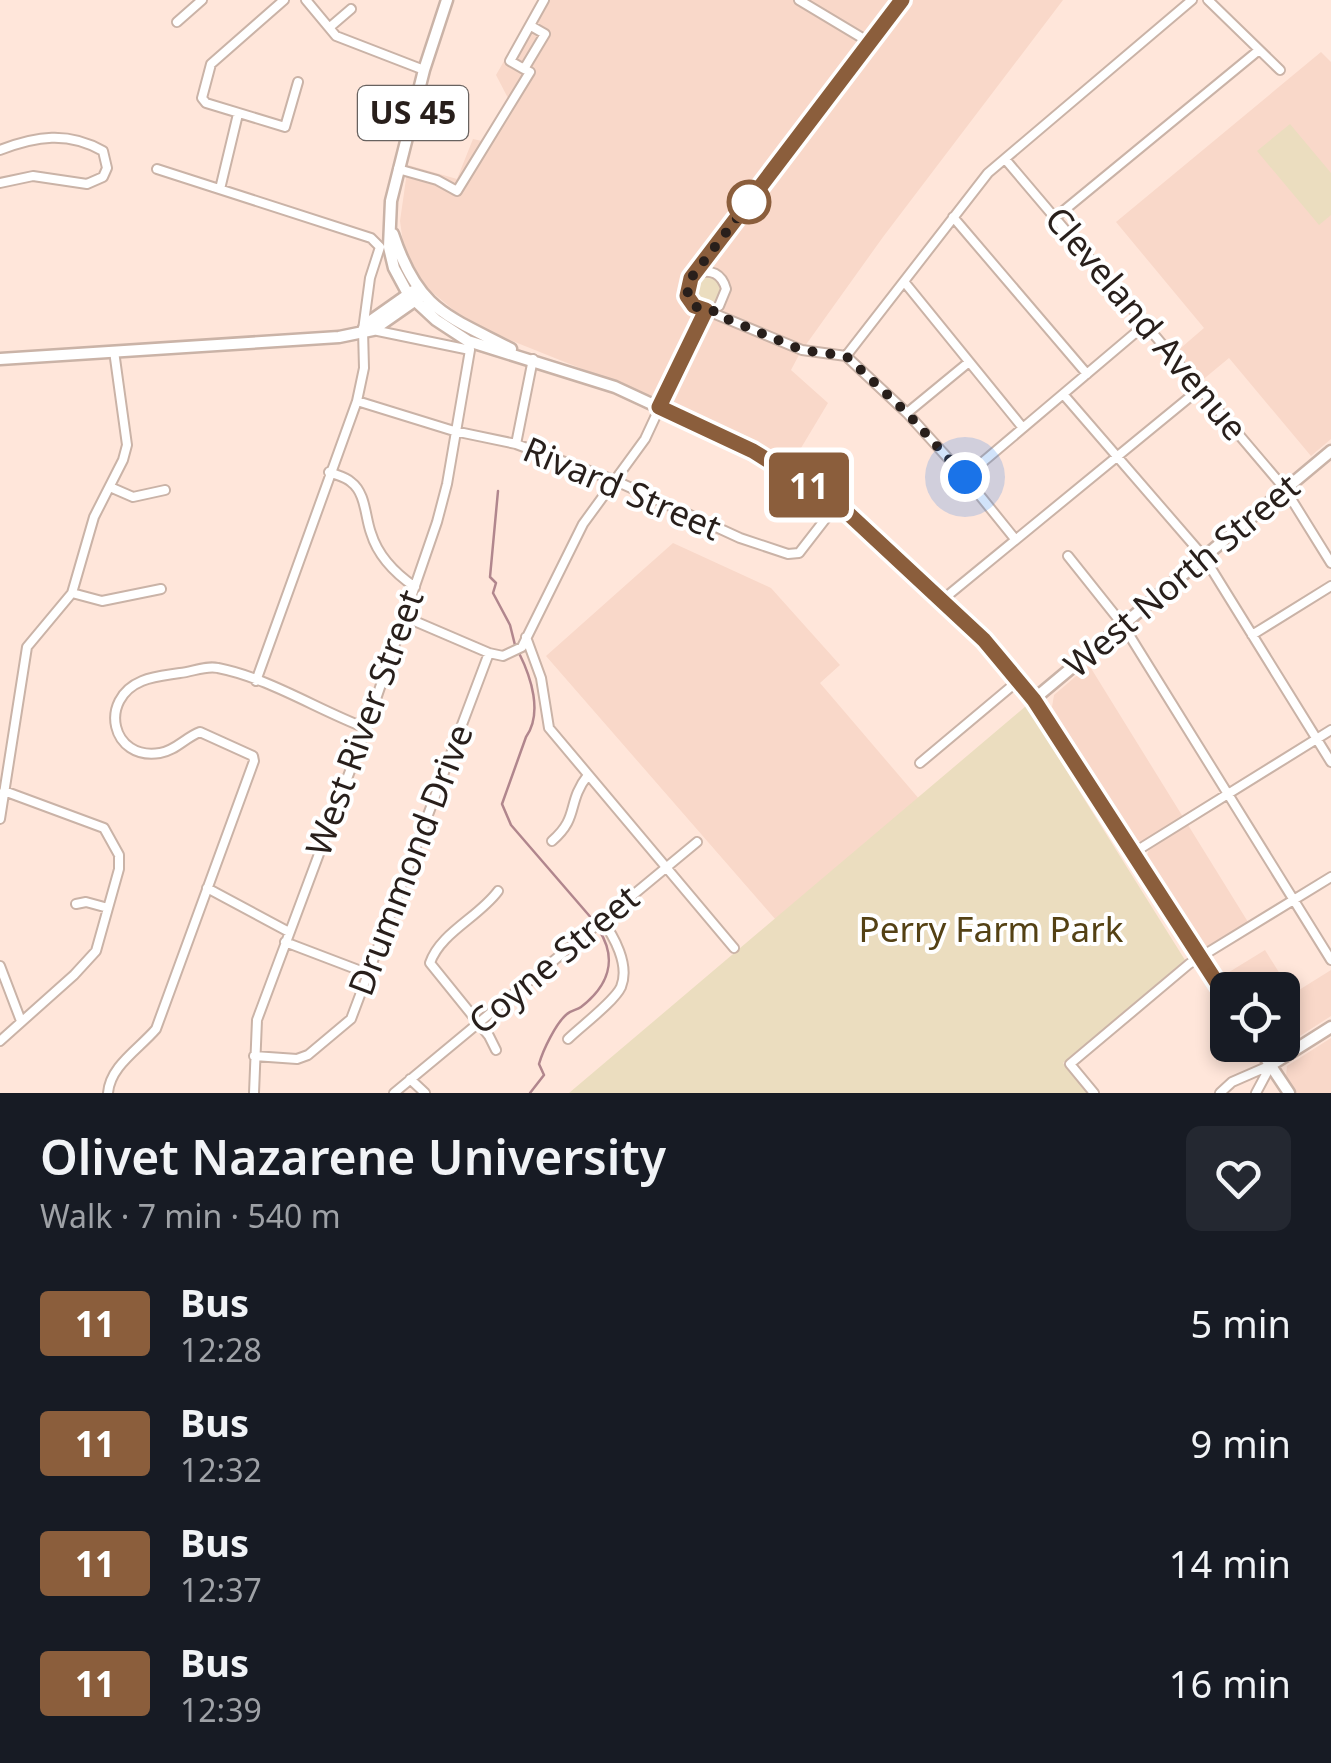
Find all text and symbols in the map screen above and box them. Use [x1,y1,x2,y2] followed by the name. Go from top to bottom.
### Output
[358,86,468,140] road number: US 45
[728,181,770,223] unlabelled marker
[1035,196,1259,450] street label: Cleveland Avenue
[517,425,729,550] street label: Rivard Street
[764,452,854,518] line badge: 11
[940,452,990,502] your location
[789,462,829,509] text: 11
[1054,463,1309,687] street label: West North Street
[294,583,434,862] street label: West River Street
[336,717,483,1002] street label: Drummond Drive
[458,874,648,1044] street label: Coyne Street
[859,905,1124,952] park label: Perry Farm Park
[1210,972,1300,1062] map controls
[1210,972,1300,1062] button: locate
[40,1124,666,1189] text: Olivet Nazarene University
[1186,1126,1291,1231] button: heart
[40,1194,341,1237] text: Walk · 7 min · 540 m
[180,1276,249,1328] text: Bus
[1191,1297,1291,1349] text: 5 min
[75,1300,115,1347] text: 11
[180,1328,262,1371] text: 12:28
[180,1396,249,1448] text: Bus
[1191,1417,1291,1469] text: 9 min
[75,1420,115,1467] text: 11
[180,1448,262,1491] text: 12:32
[180,1516,249,1568] text: Bus
[1169,1537,1291,1589] text: 14 min
[75,1540,115,1587] text: 11
[180,1568,262,1611] text: 12:37
[180,1636,249,1688] text: Bus
[1169,1657,1291,1709] text: 16 min
[75,1660,115,1707] text: 11
[180,1688,262,1731] text: 12:39

